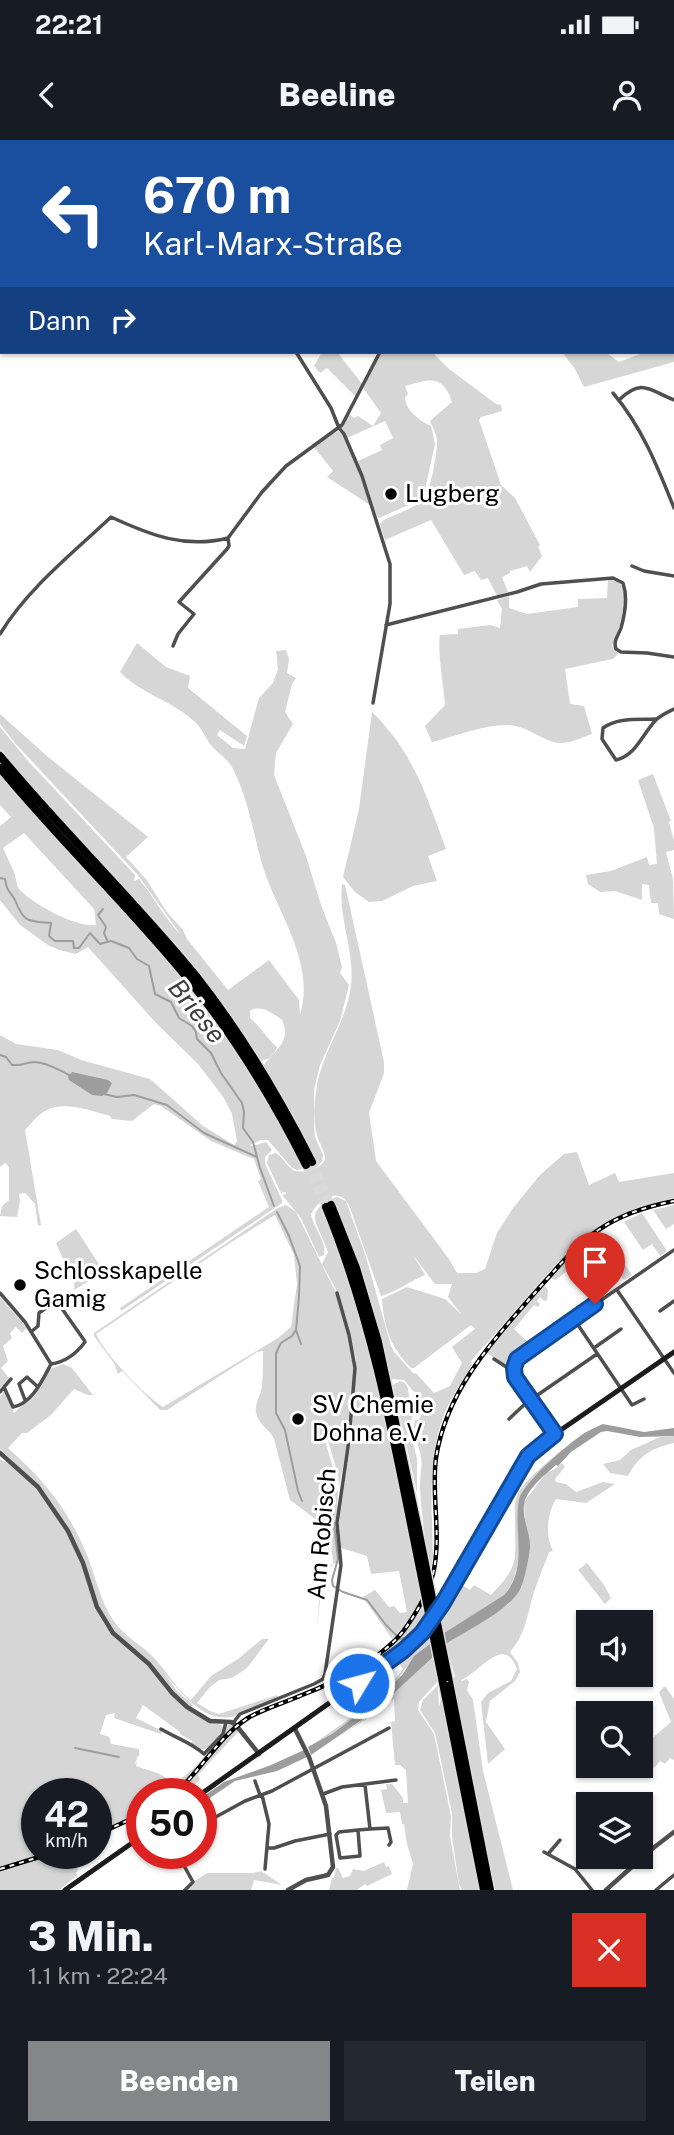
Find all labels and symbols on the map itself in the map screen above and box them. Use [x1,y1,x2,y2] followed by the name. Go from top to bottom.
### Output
[405,479,500,507] place label: Lugberg
[383,486,399,502] marker: Lugberg
[162,972,233,1049] water label: Briese
[565,1232,625,1304] pin
[34,1256,203,1312] place label: Schlosskapelle Gamig
[12,1277,28,1293] marker: Schlosskapelle Gamig
[312,1390,434,1446] place label: SV Chemie Dohna e.V.
[290,1411,306,1427] marker: SV Chemie Dohna e.V.
[301,1467,341,1601] street label: Am Robisch
[322,1646,396,1720] position arrow
[126,1778,217,1869] speed limit sign: 50

